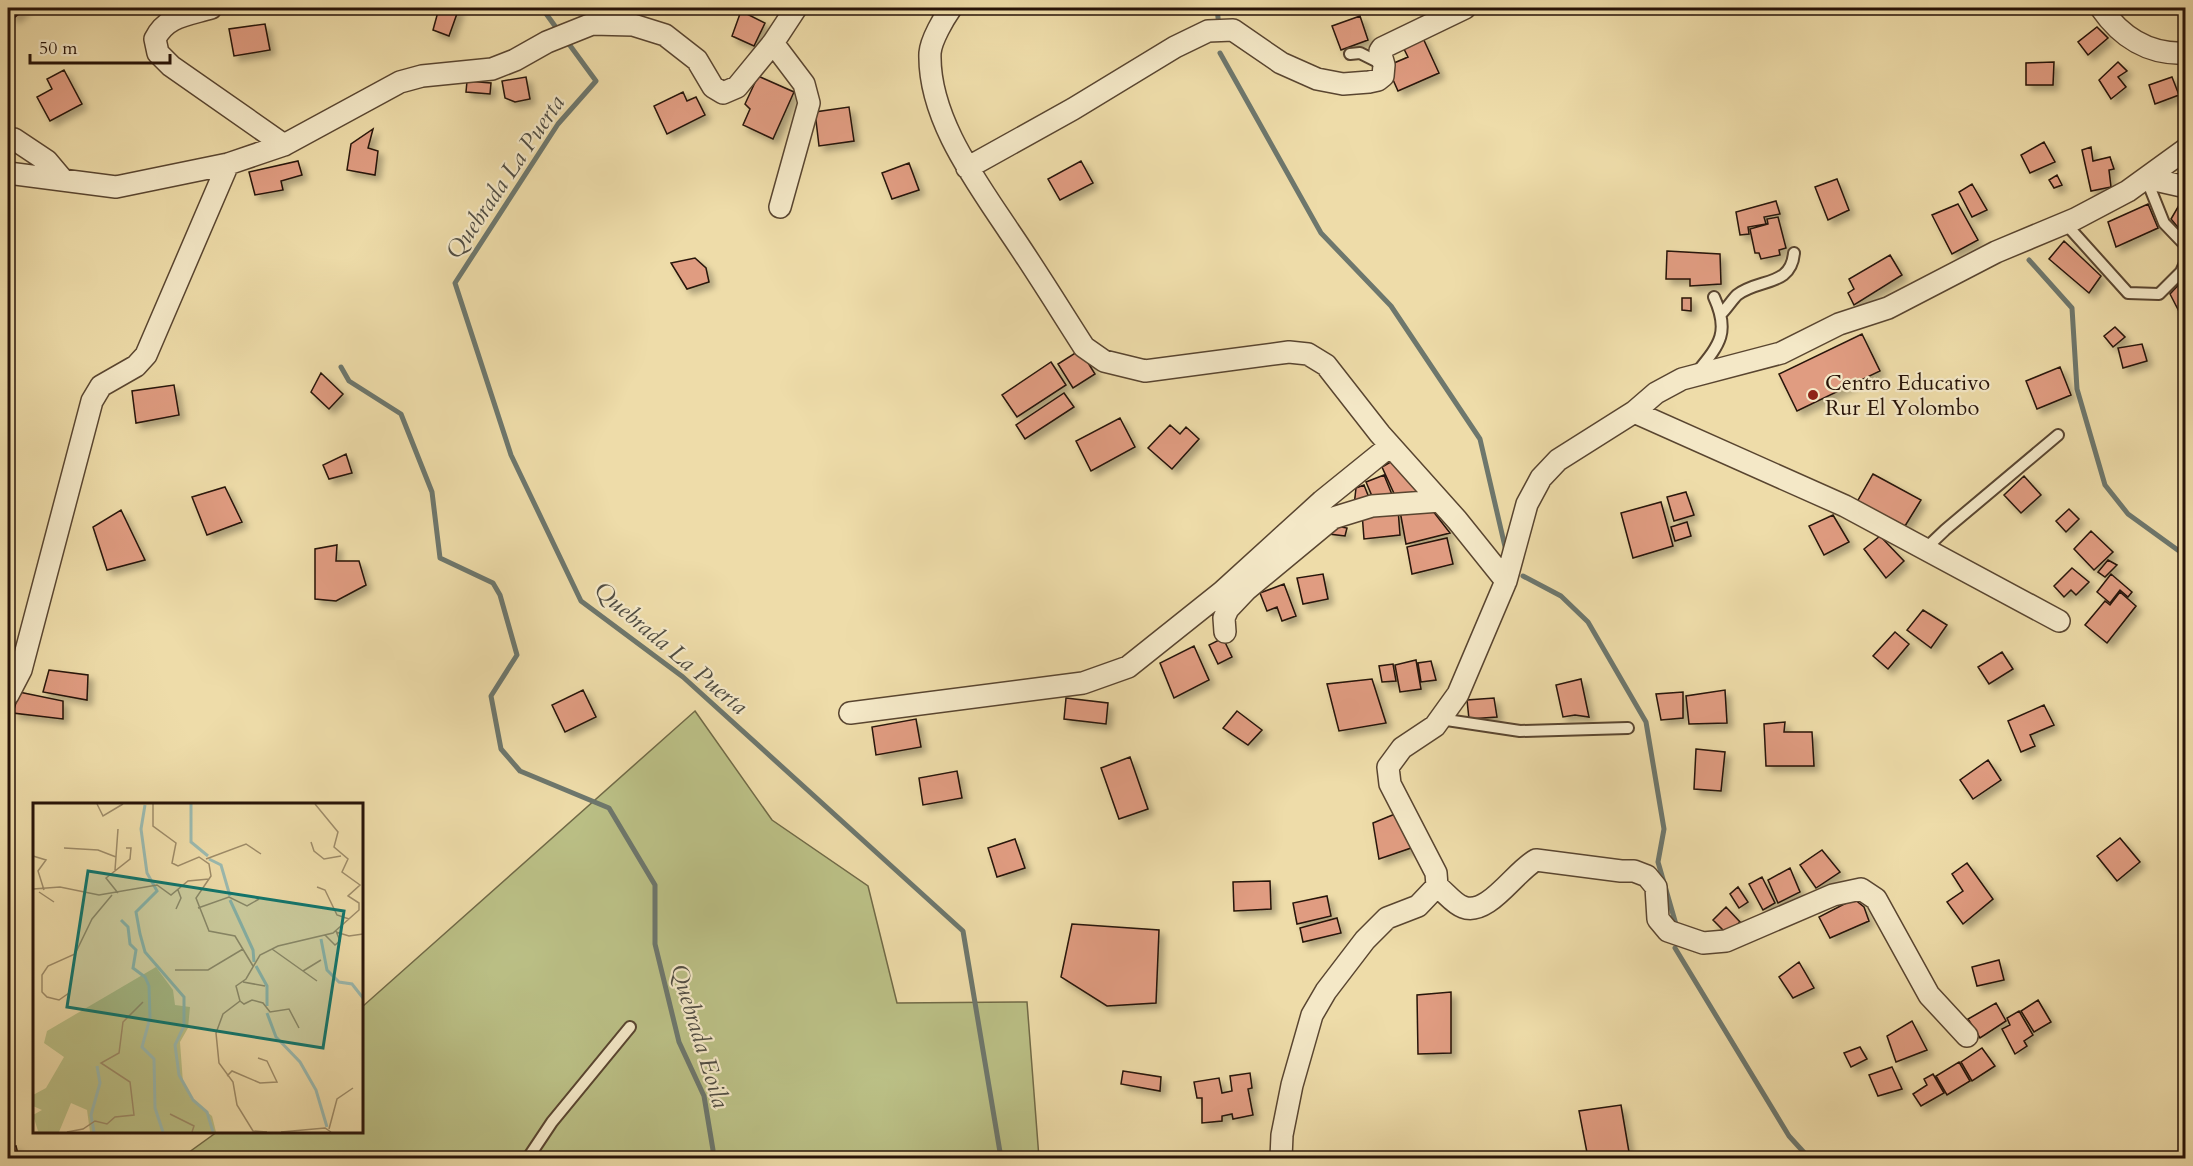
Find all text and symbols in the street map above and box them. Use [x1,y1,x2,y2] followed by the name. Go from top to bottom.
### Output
[30,27,170,65] scale bar
[39,36,78,61] text: 50 m
[438,89,573,266] water label: Quebrada La Puerta
[1825,368,1990,423] place label: Centro Educativo Rur El Yolombo
[1806,388,1820,402] marker: Centro Educativo Rur El Yolombo
[587,574,755,723] water label: Quebrada La Puerta
[33,803,363,1133] inset map
[662,960,737,1112] water label: Quebrada Eoila

